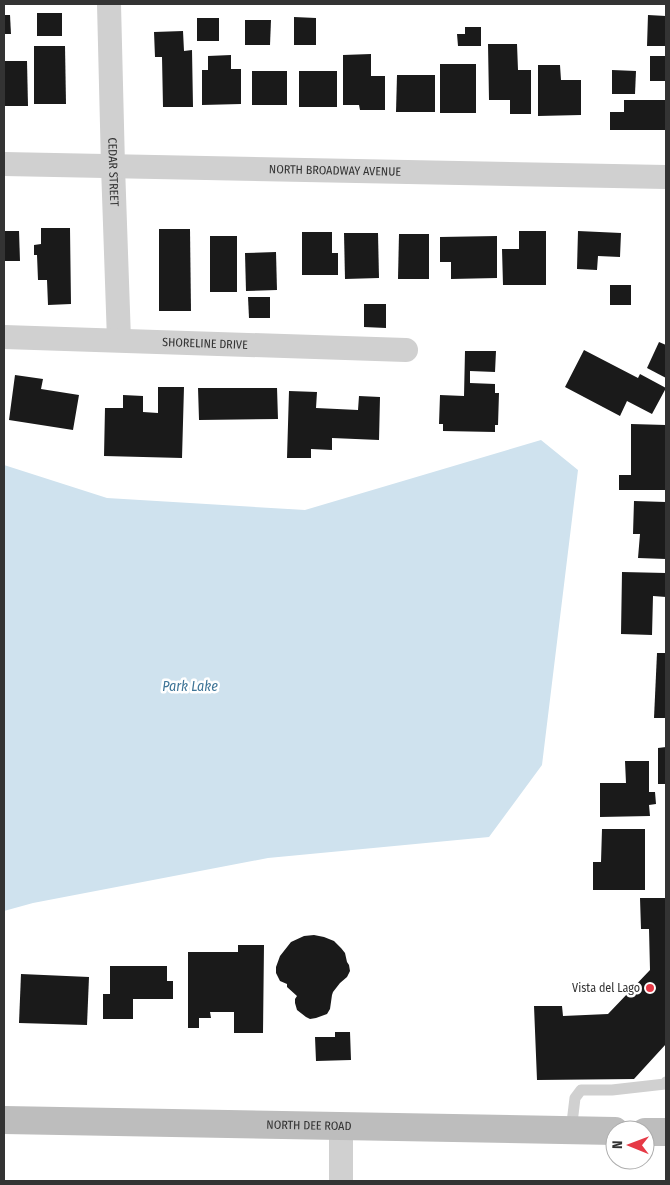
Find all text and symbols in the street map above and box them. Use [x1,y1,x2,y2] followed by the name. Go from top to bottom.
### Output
[105,137,121,207] street label: CEDAR STREET
[269,162,401,179] street label: NORTH BROADWAY AVENUE
[162,335,248,352] street label: SHORELINE DRIVE
[162,678,218,695] water label: Park Lake
[572,981,640,995] place label: Vista del Lago
[644,982,656,994] marker: Vista del Lago
[266,1118,352,1133] street label: NORTH DEE ROAD
[605,1120,655,1170] north arrow
[609,1140,626,1149] text: N

